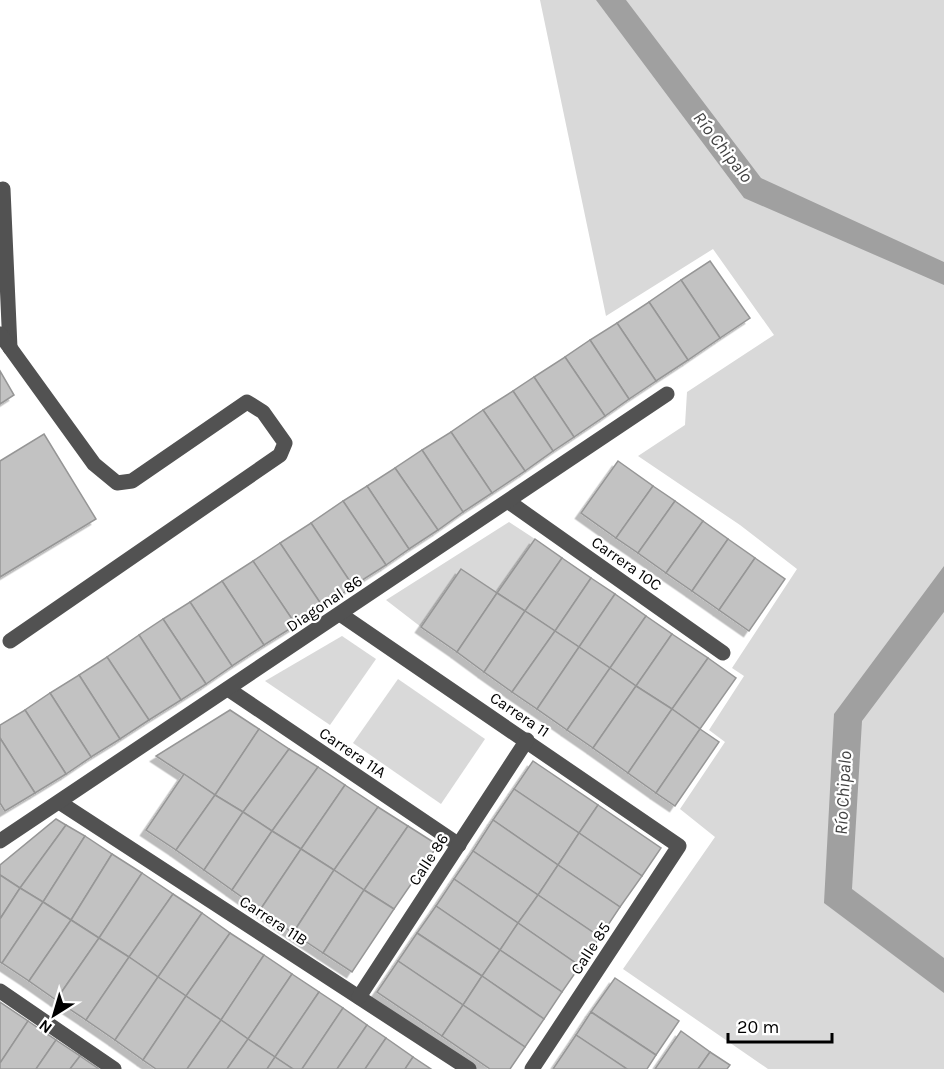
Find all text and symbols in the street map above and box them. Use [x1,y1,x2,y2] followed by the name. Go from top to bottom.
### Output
[688,107,758,187] water label: Río Chipalo
[588,532,666,595] street label: Carrera 10C
[283,571,366,636] street label: Diagonal 86
[486,688,553,741] street label: Carrera 11
[316,723,390,782] street label: Carrera 11A
[830,750,856,836] water label: Río Chipalo
[404,830,452,889] street label: Calle 86
[236,891,311,949] street label: Carrera 11B
[567,919,614,978] street label: Calle 85
[24,985,84,1045] north arrow
[728,1006,832,1044] scale bar
[35,1016,56,1038] text: N
[737,1016,779,1038] text: 20 m

